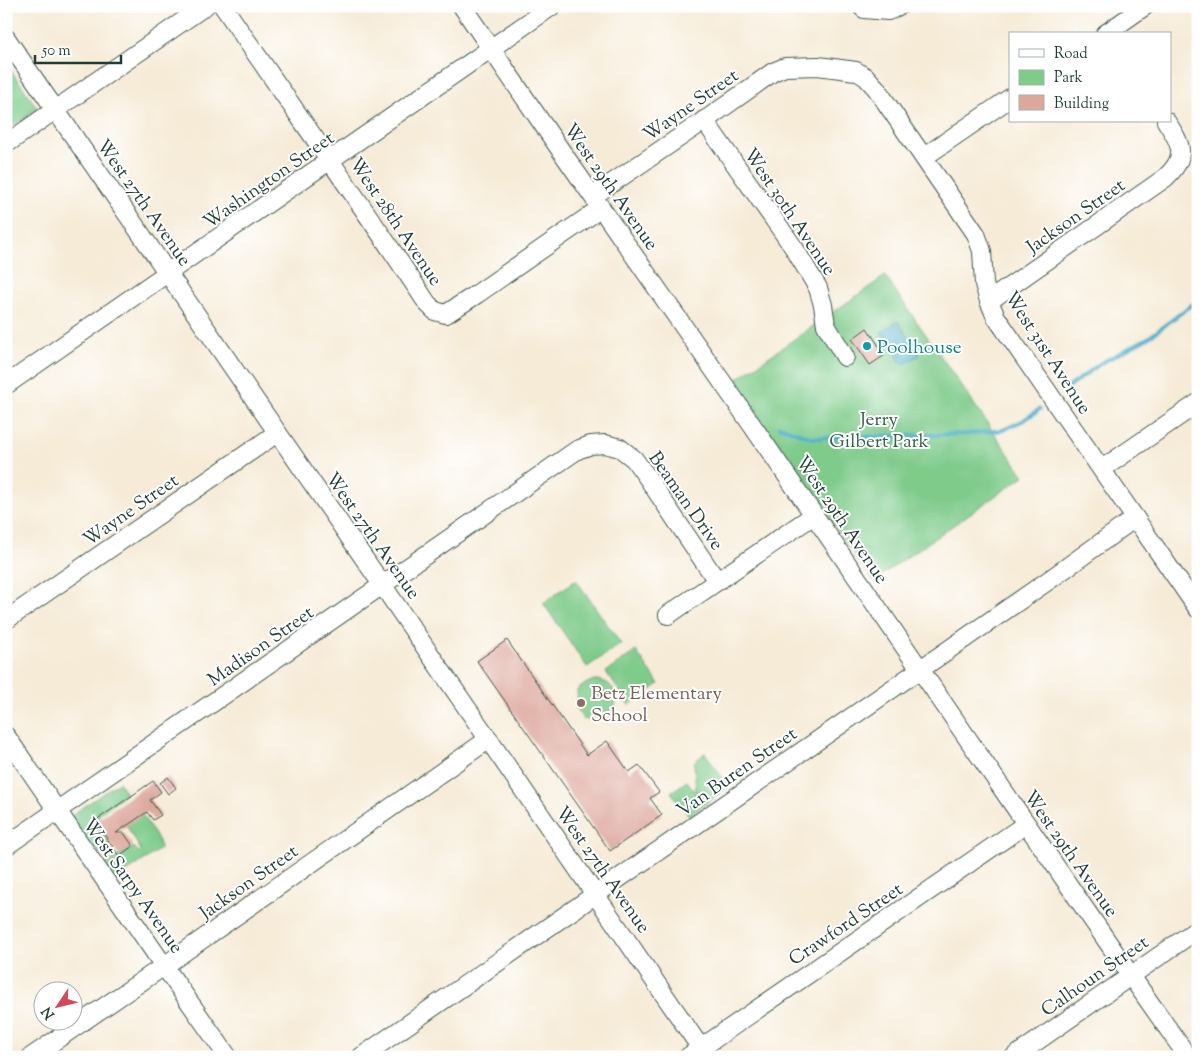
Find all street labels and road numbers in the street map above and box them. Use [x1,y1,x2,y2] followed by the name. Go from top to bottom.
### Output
[638,63,745,149] street label: Wayne Street
[556,119,664,256] street label: West 29th Avenue
[198,125,341,236] street label: Washington Street
[89,134,197,273] street label: West 27th Avenue
[736,143,842,282] street label: West 30th Avenue
[342,153,448,292] street label: West 28th Avenue
[1021,173,1132,262] street label: Jackson Street
[997,287,1097,420] street label: West 31st Avenue
[641,447,729,556] street label: Beaman Drive
[788,451,894,590] street label: West 29th Avenue
[318,467,426,606] street label: West 27th Avenue
[78,468,185,554] street label: Wayne Street
[203,600,320,694] street label: Madison Street
[672,721,804,825] street label: Van Buren Street
[1016,786,1124,923] street label: West 29th Avenue
[548,801,656,940] street label: West 27th Avenue
[75,813,189,960] street label: West Sarpy Avenue
[194,839,305,928] street label: Jackson Street
[784,877,909,973] street label: Crawford Street
[1036,930,1155,1024] street label: Calhoun Street

